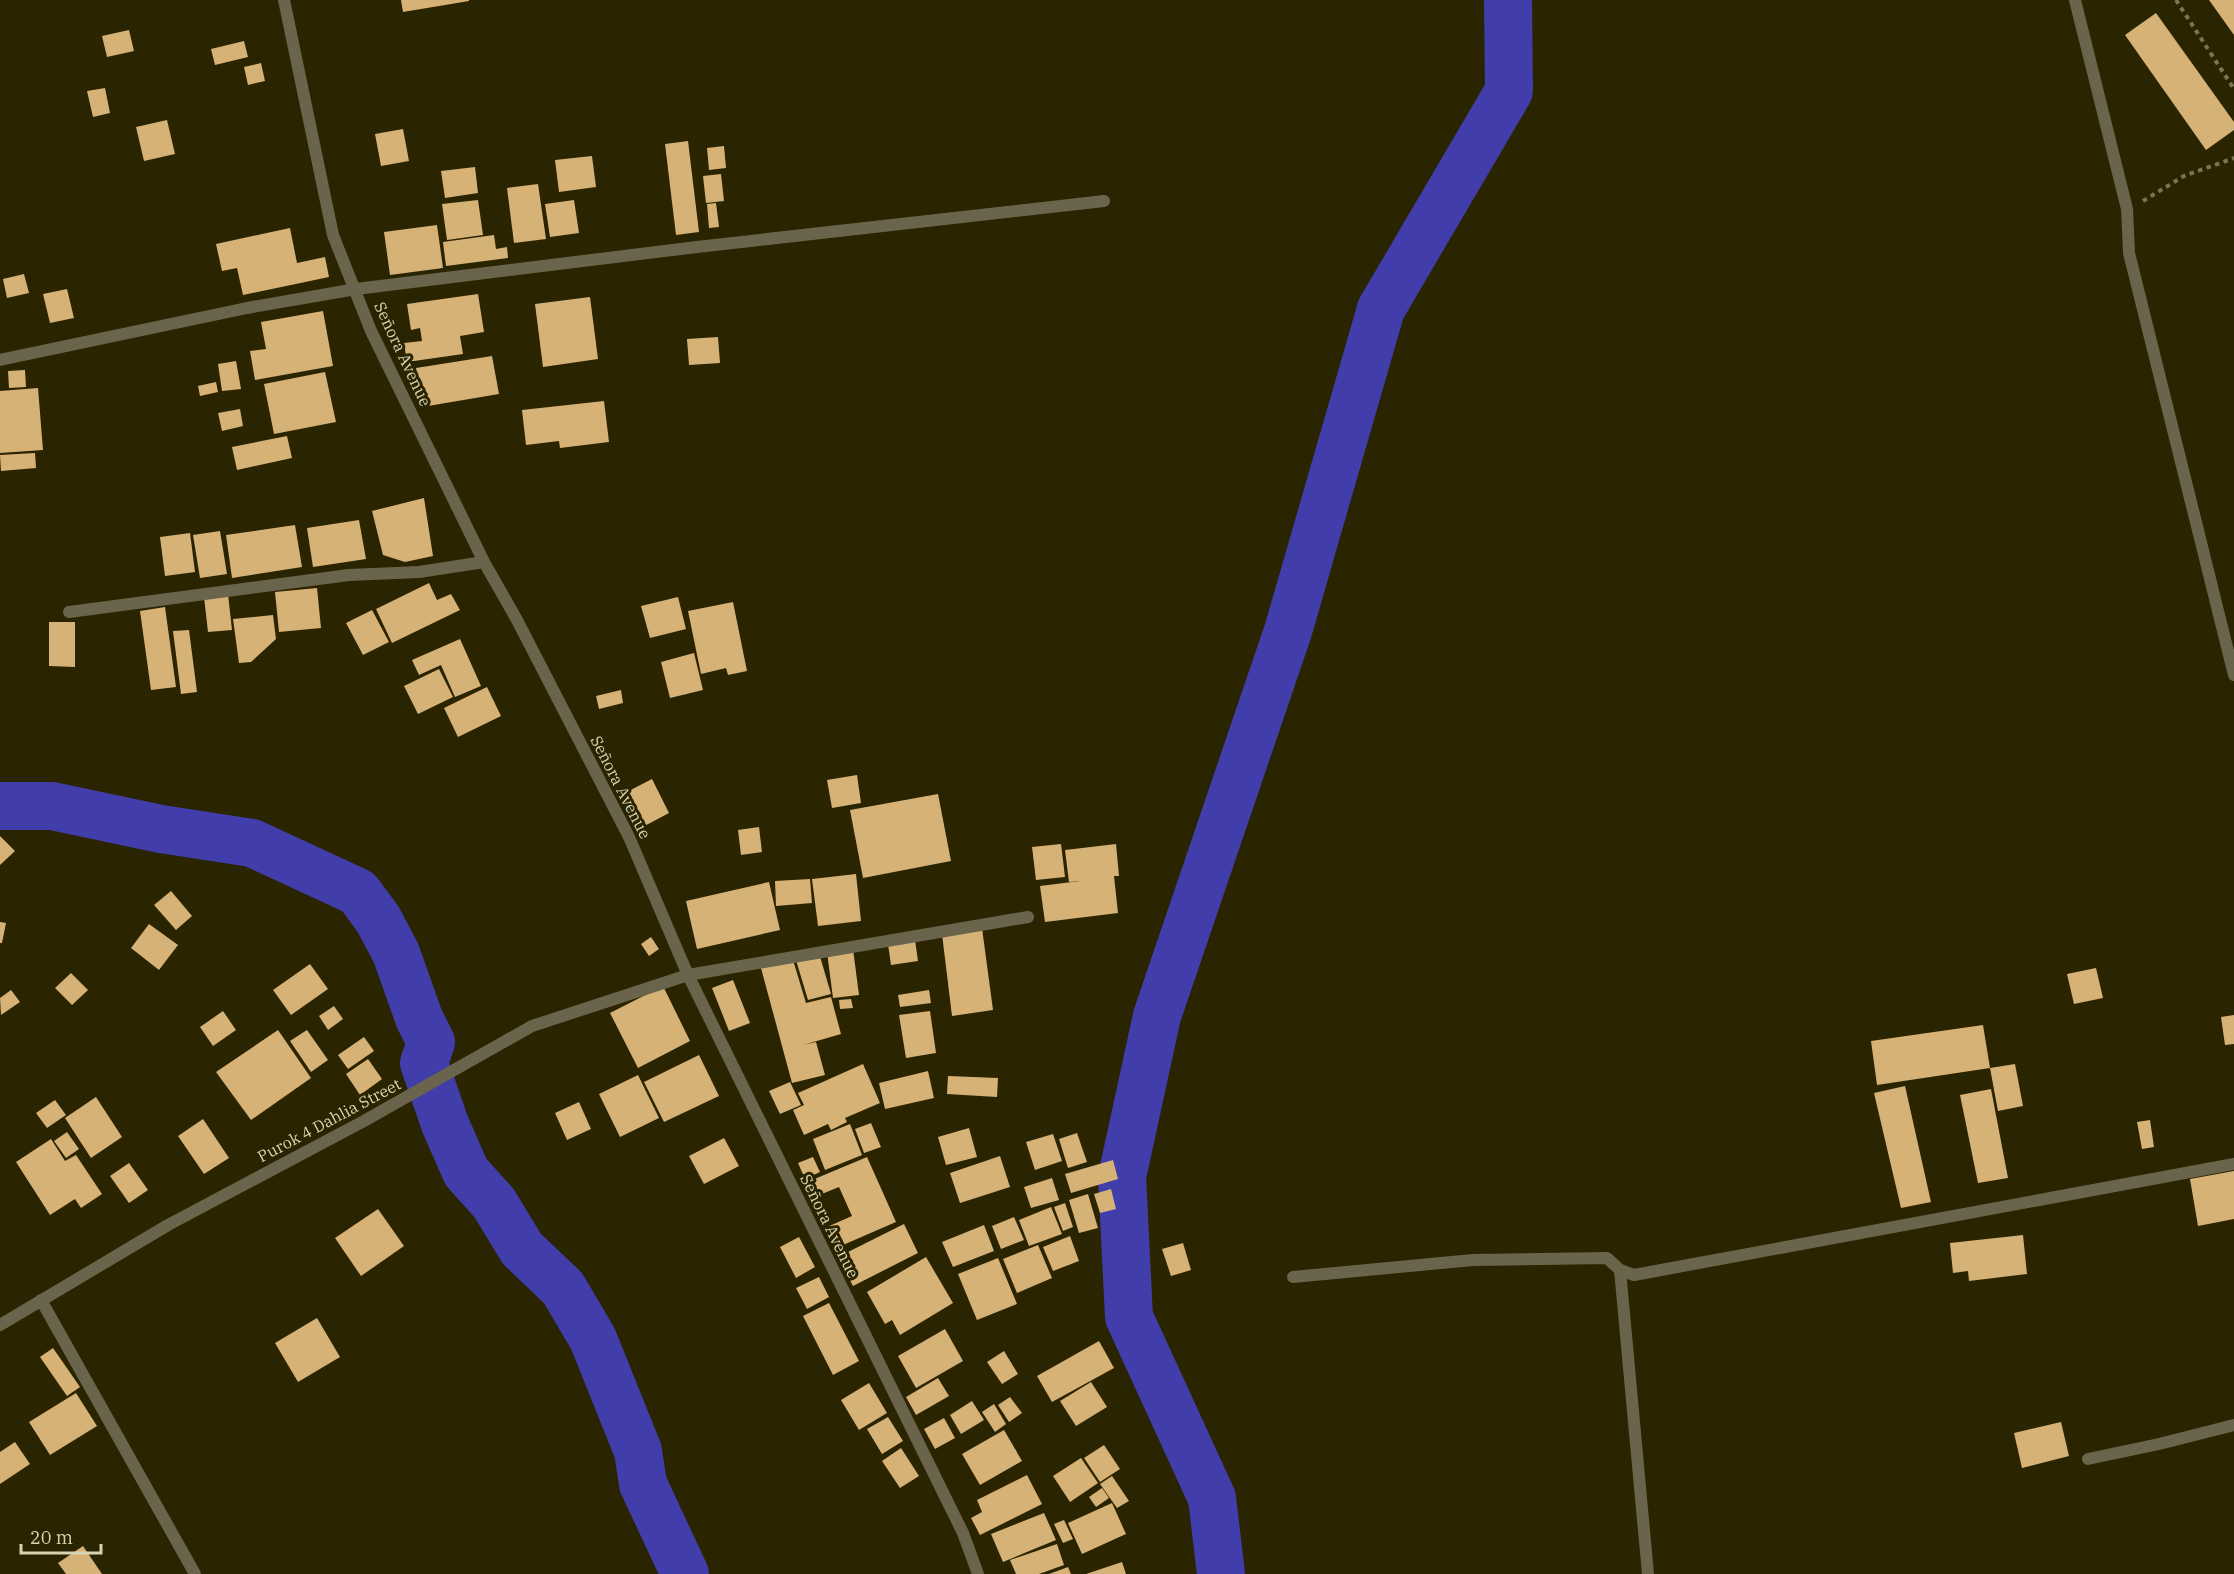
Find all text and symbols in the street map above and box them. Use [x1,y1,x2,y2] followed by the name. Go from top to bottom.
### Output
[370,299,436,409] street label: Señora Avenue
[586,732,656,842] street label: Señora Avenue
[254,1074,404,1166] street label: Purok 4 Dahlia Street
[796,1171,864,1281] street label: Señora Avenue
[21,1517,100,1555] scale bar
[30,1526,73,1549] text: 20 m

